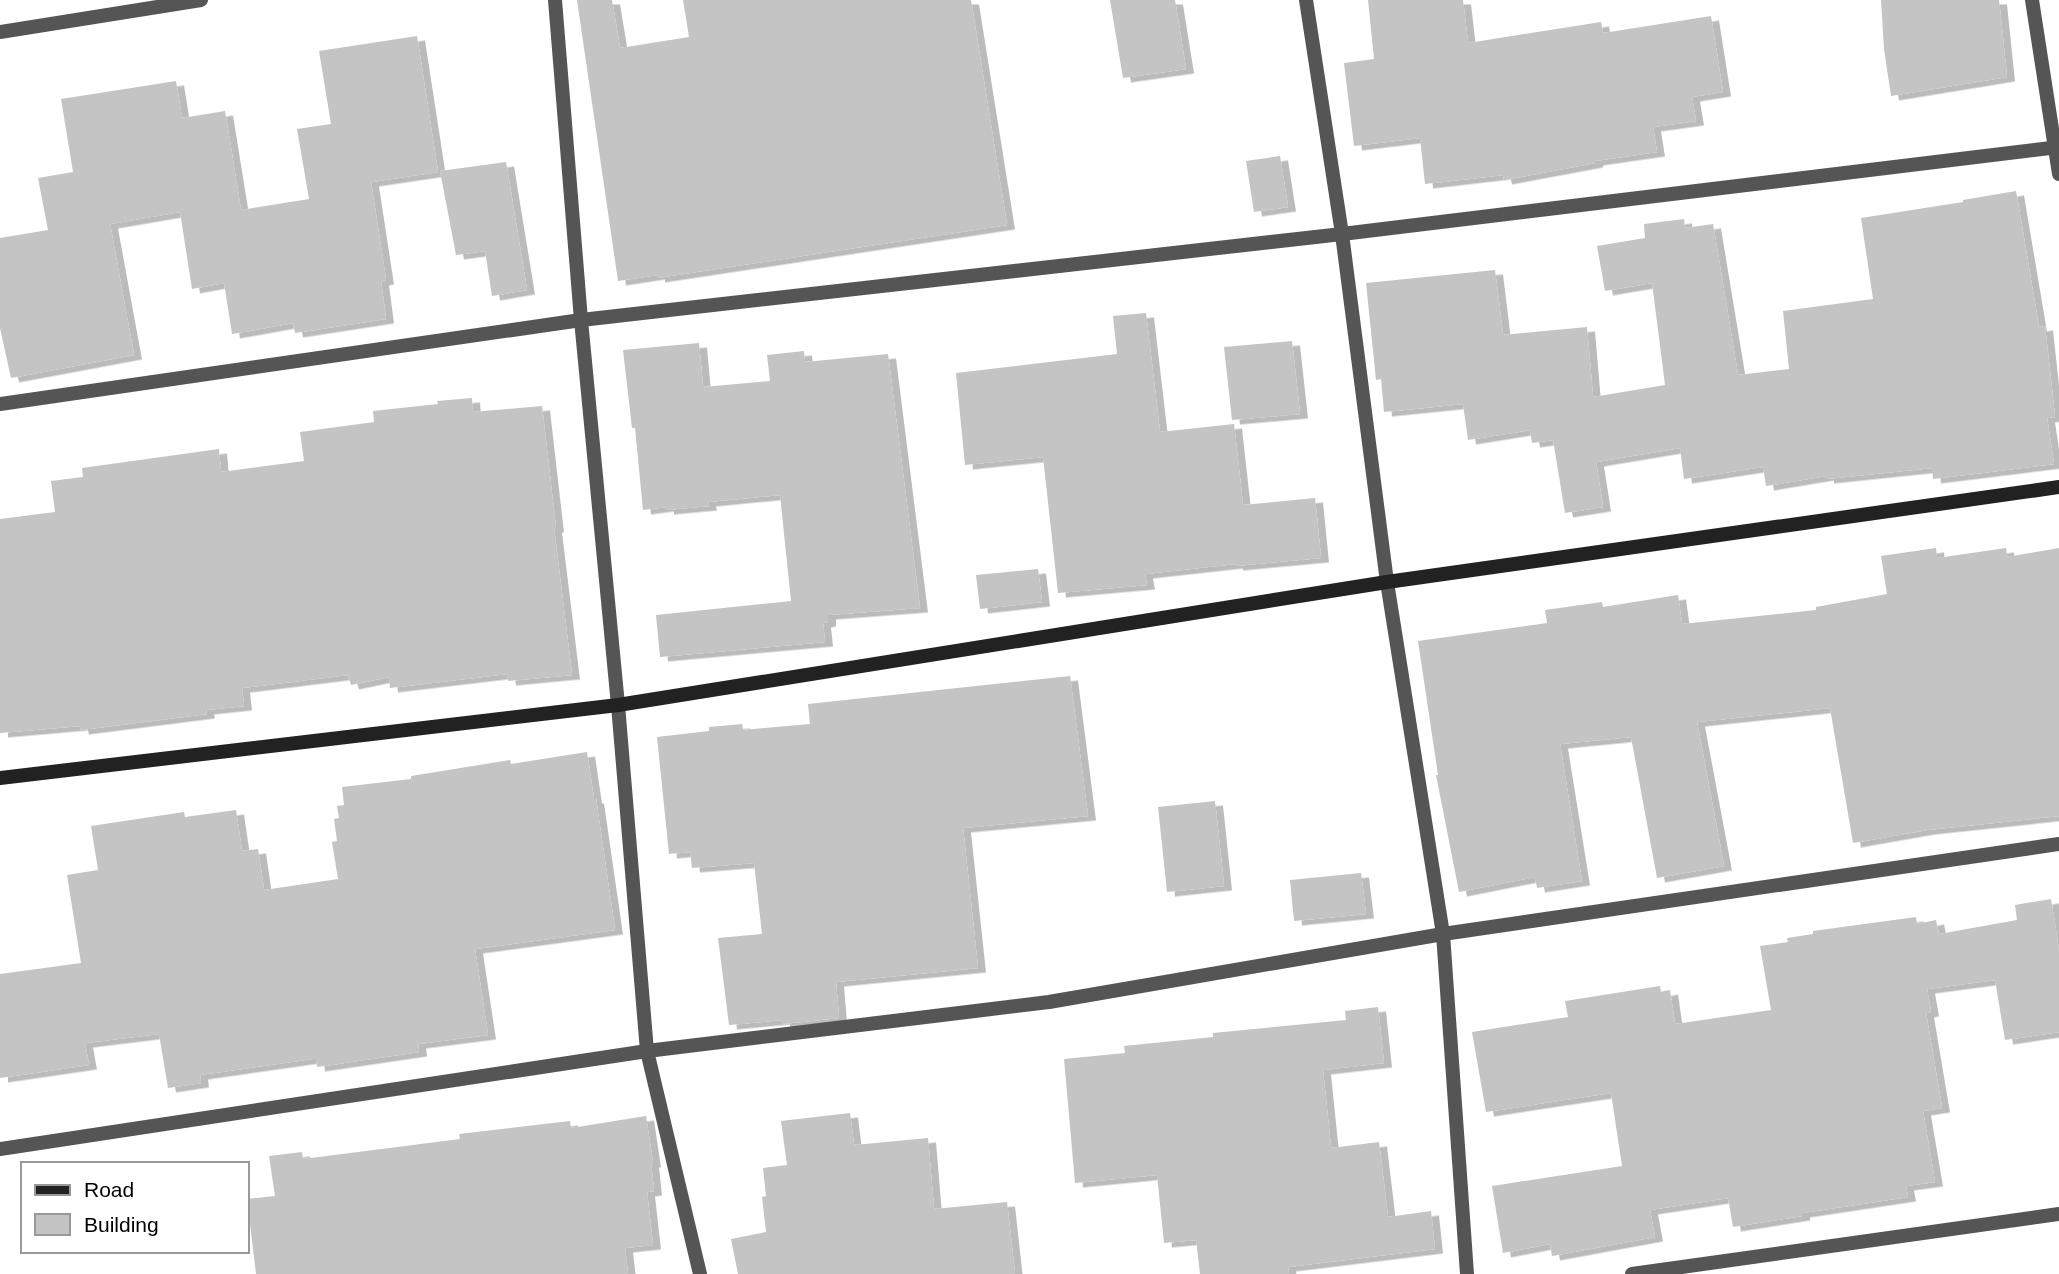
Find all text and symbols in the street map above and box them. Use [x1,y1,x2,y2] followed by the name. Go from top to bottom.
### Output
[21,1162,248,1253] legend
[84,1178,134,1201] text: Road
[84,1213,159,1236] text: Building

